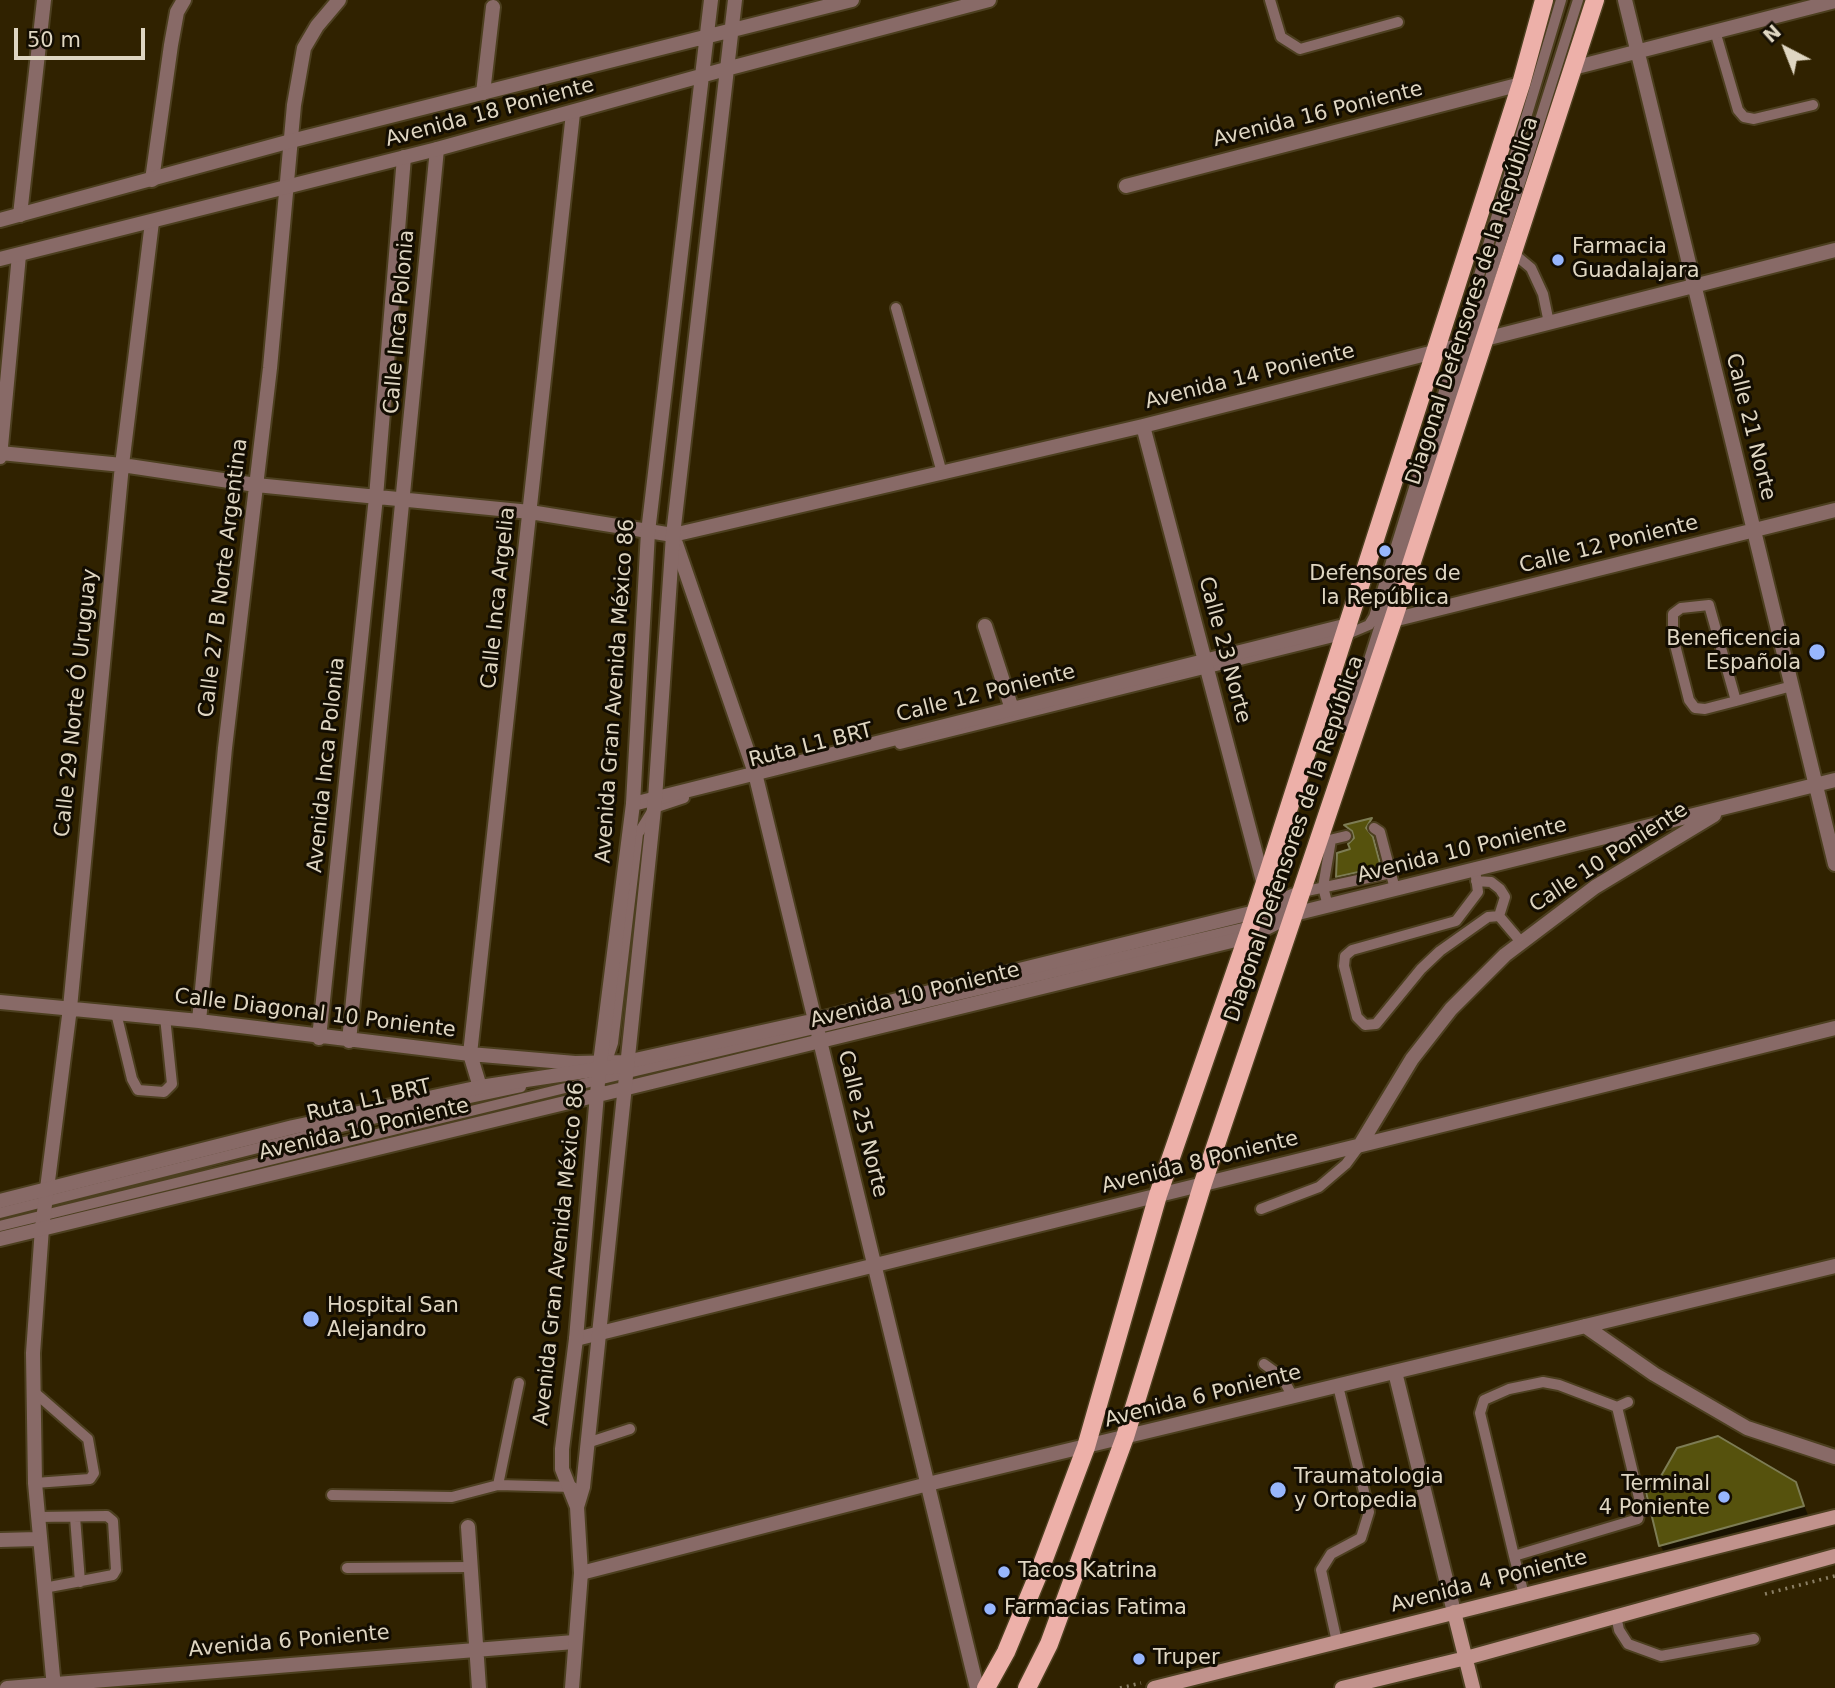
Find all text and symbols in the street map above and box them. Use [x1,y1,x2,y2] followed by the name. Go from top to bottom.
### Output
[18,14,149,58] scale bar
[1751,14,1821,84] north arrow
[1759,20,1785,47] text: N
[27,28,81,52] text: 50 m
[383,73,597,153] street label: Avenida 18 Poniente
[1211,77,1425,153] street label: Avenida 16 Poniente
[1401,114,1545,488] street label: Diagonal Defensores de la República
[379,229,421,415] street label: Calle Inca Polonia
[1572,235,1700,285] place label: Farmacia Guadalajara
[1550,252,1566,268] marker: Farmacia Guadalajara
[1143,339,1357,415] street label: Avenida 14 Poniente
[1720,351,1780,503] street label: Calle 21 Norte
[194,437,254,719] street label: Calle 27 B Norte Argentina
[477,506,521,690] street label: Calle Inca Argelia
[1517,511,1701,579] street label: Calle 12 Poniente
[591,518,641,864] street label: Avenida Gran Avenida México 86
[1377,543,1393,559] marker: Defensores de la República
[1309,562,1461,612] place label: Defensores de la República
[50,568,104,838] street label: Calle 29 Norte Ó Uruguay
[1192,574,1256,726] street label: Calle 23 Norte
[1666,627,1801,677] place label: Beneficencia Española
[1807,642,1827,662] marker: Beneficencia Española
[1220,652,1370,1026] street label: Diagonal Defensores de la República
[303,656,351,874] street label: Avenida Inca Polonia
[894,660,1078,728] street label: Calle 12 Poniente
[746,718,876,774] street label: Ruta L1 BRT
[1525,797,1693,919] street label: Calle 10 Poniente
[1355,813,1569,889] street label: Avenida 10 Poniente
[808,958,1022,1034] street label: Avenida 10 Poniente
[173,984,457,1044] street label: Calle Diagonal 10 Poniente
[832,1048,892,1200] street label: Calle 25 Norte
[304,1074,434,1128] street label: Ruta L1 BRT
[529,1081,591,1427] street label: Avenida Gran Avenida México 86
[256,1094,472,1166] street label: Avenida 10 Poniente
[1099,1126,1301,1200] street label: Avenida 8 Poniente
[327,1294,459,1344] place label: Hospital San Alejandro
[301,1309,321,1329] marker: Hospital San Alejandro
[1102,1360,1304,1434] street label: Avenida 6 Poniente
[1294,1465,1444,1515] place label: Traumatologia y Ortopedia
[1599,1472,1710,1522] place label: Terminal 4 Poniente
[1268,1480,1288,1500] marker: Traumatologia y Ortopedia
[1716,1489,1732,1505] marker: Terminal 4 Poniente
[1388,1545,1590,1619] street label: Avenida 4 Poniente
[1018,1559,1157,1585] place label: Tacos Katrina
[996,1564,1012,1580] marker: Tacos Katrina
[1004,1596,1187,1622] place label: Farmacias Fatima
[982,1601,998,1617] marker: Farmacias Fatima
[187,1621,391,1663] street label: Avenida 6 Poniente
[1153,1646,1220,1672] place label: Truper
[1131,1651,1147,1667] marker: Truper

